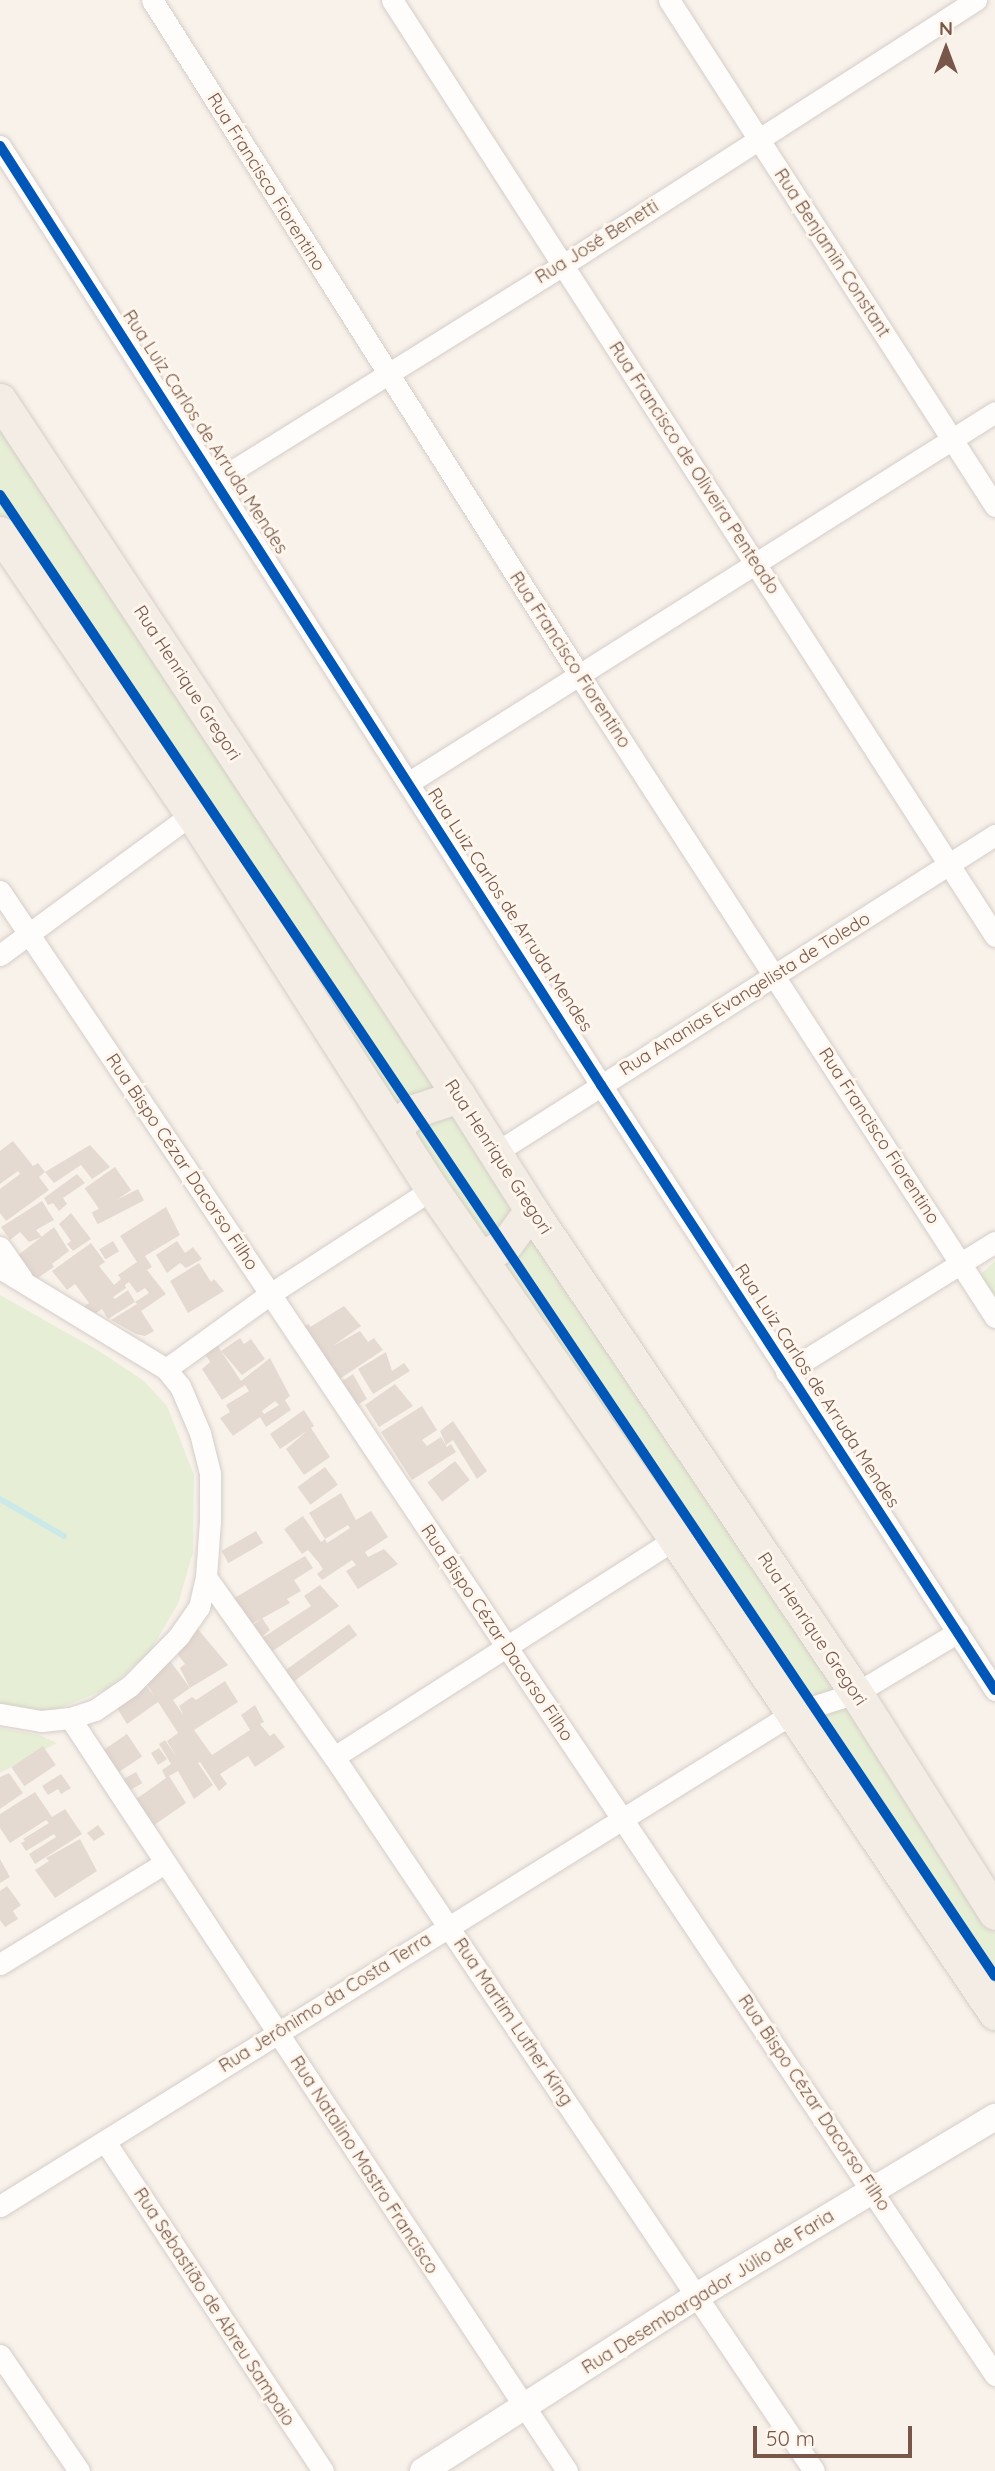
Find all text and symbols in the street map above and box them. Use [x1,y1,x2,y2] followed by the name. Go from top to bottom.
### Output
[911,14,981,84] north arrow
[939,16,953,40] text: N
[202,89,330,275] street label: Rua Francisco Fiorentino
[769,165,895,341] street label: Rua Benjamin Constant
[531,195,663,289] street label: Rua José Benetti
[118,306,292,558] street label: Rua Luiz Carlos de Arruda Mendes
[604,338,784,598] street label: Rua Francisco de Oliveira Penteado
[505,568,635,752] street label: Rua Francisco Fiorentino
[129,602,245,764] street label: Rua Henrique Gregori
[423,784,597,1036] street label: Rua Luiz Carlos de Arruda Mendes
[616,908,874,1080] street label: Rua Ananias Evangelista de Toledo
[814,1044,944,1228] street label: Rua Francisco Fiorentino
[101,1050,263,1274] street label: Rua Bispo Cézar Dacorso Filho
[440,1076,556,1238] street label: Rua Henrique Gregori
[730,1260,904,1512] street label: Rua Luiz Carlos de Arruda Mendes
[416,1521,578,1745] street label: Rua Bispo Cézar Dacorso Filho
[753,1548,871,1710] street label: Rua Henrique Gregori
[215,1929,435,2077] street label: Rua Jerônimo da Costa Terra
[449,1934,577,2110] street label: Rua Martim Luther King
[733,1991,895,2215] street label: Rua Bispo Cézar Dacorso Filho
[285,2052,443,2278] street label: Rua Natalino Mastro Francisco
[129,2184,299,2430] street label: Rua Sebastião de Abreu Sampaio
[578,2205,838,2379] street label: Rua Desembargador Júlio de Faria
[757,2412,916,2456] scale bar
[766,2425,815,2451] text: 50 m

